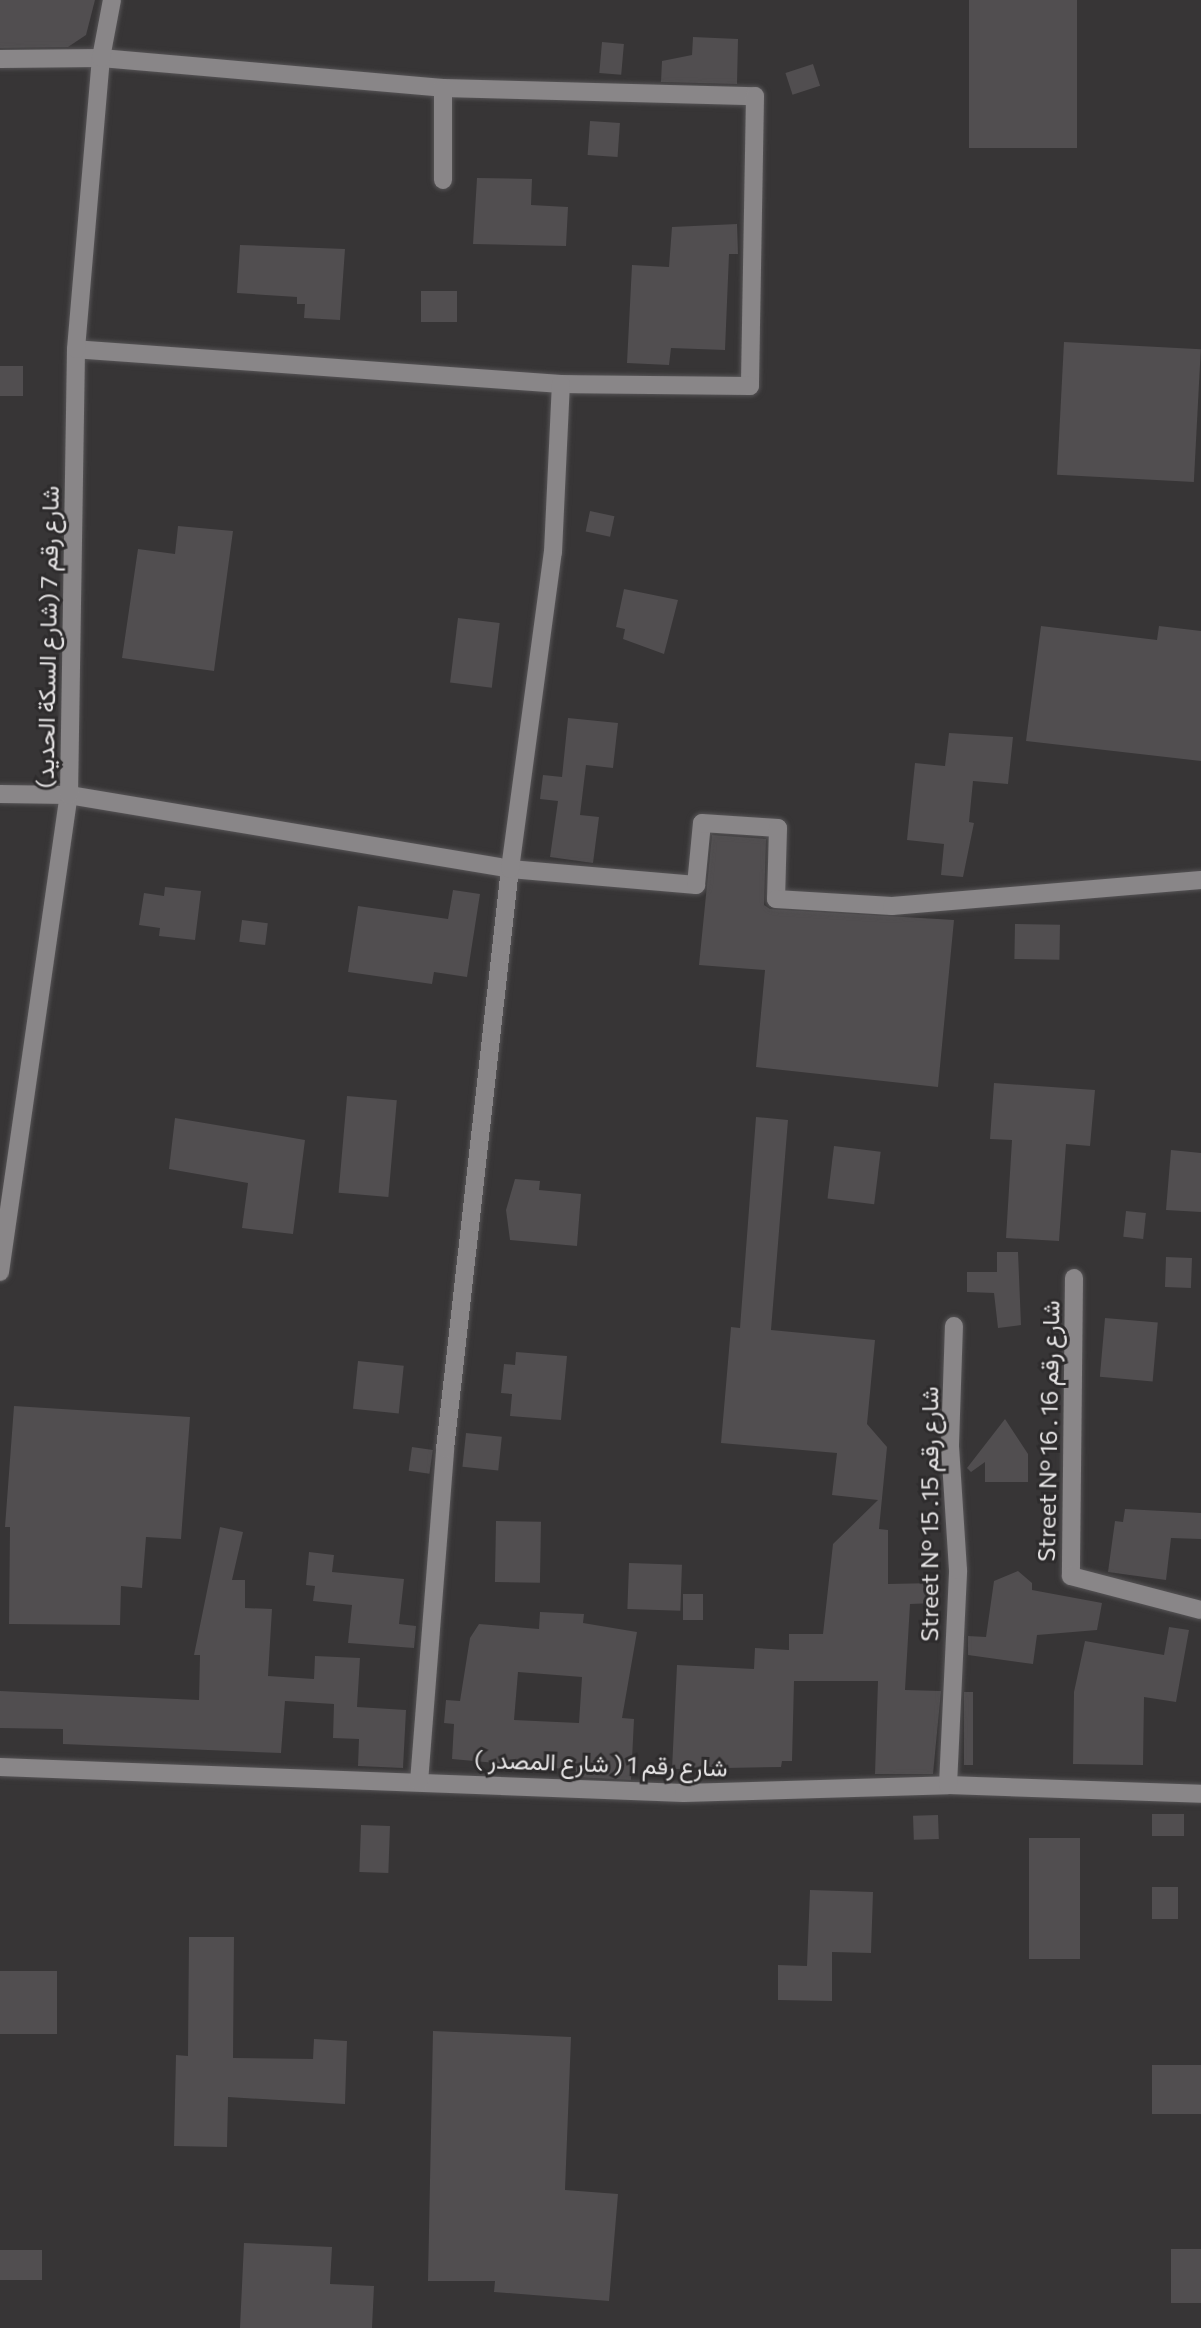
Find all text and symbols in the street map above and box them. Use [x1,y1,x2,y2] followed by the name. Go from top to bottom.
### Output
[30,485,64,789] street label: شارع رقم 7 (شارع السكة الحديد)
[1031,1300,1065,1562] street label: Street N° 16 . شارع رقم 16
[915,1386,943,1642] street label: Street N° 15 .شارع رقم 15
[474,1744,728,1782] street label: شارع رقم 1 ( شارع المصدر )

